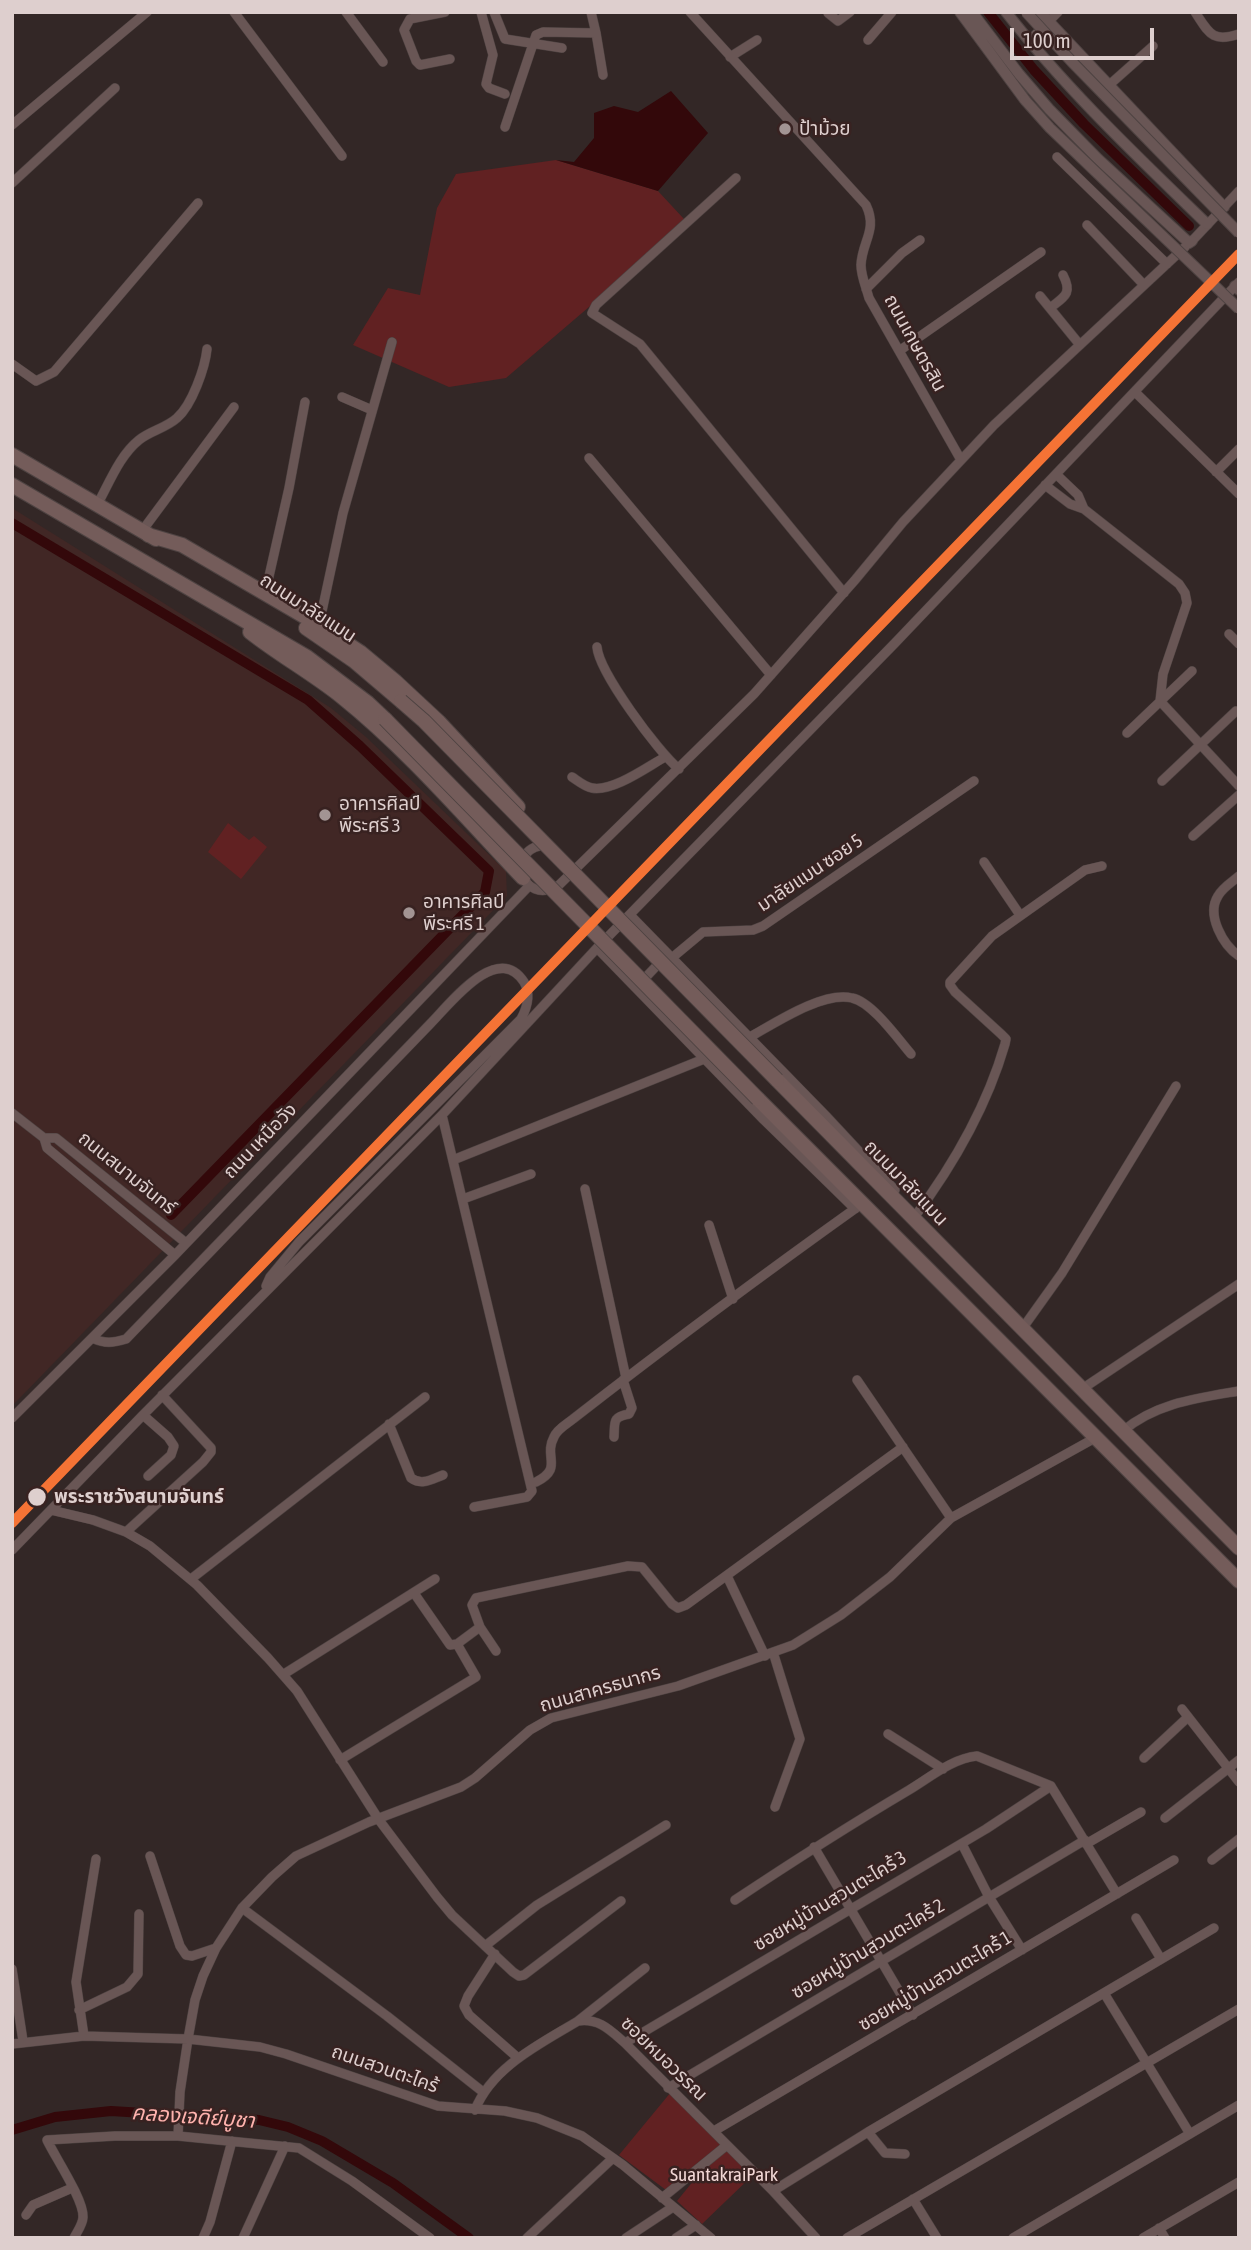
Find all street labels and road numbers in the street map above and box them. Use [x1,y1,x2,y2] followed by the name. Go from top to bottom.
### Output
[879,290,951,396] street label: ถนนเกษตรสิน
[256,568,360,648] street label: ถนนมาลัยแมน
[753,829,867,917] street label: มาลัยแมน ซอย 5
[218,1098,302,1184] street label: ถนน เหนือวัง
[73,1127,181,1219] street label: ถนนสนามจันทร์
[859,1135,953,1231] street label: ถนนมาลัยแมน
[537,1661,663,1717] street label: ถนนสาครธนากร
[749,1846,911,1956] street label: ซอยหมู่บ้านสวนตะไคร้ 3
[787,1894,949,2004] street label: ซอยหมู่บ้านสวนตะไคร้ 2
[854,1926,1016,2036] street label: ซอยหมู่บ้านสวนตะไคร้ 1
[616,2012,712,2106] street label: ซอยหมอวรรณ
[329,2040,441,2098] street label: ถนนสวนตะไคร้

